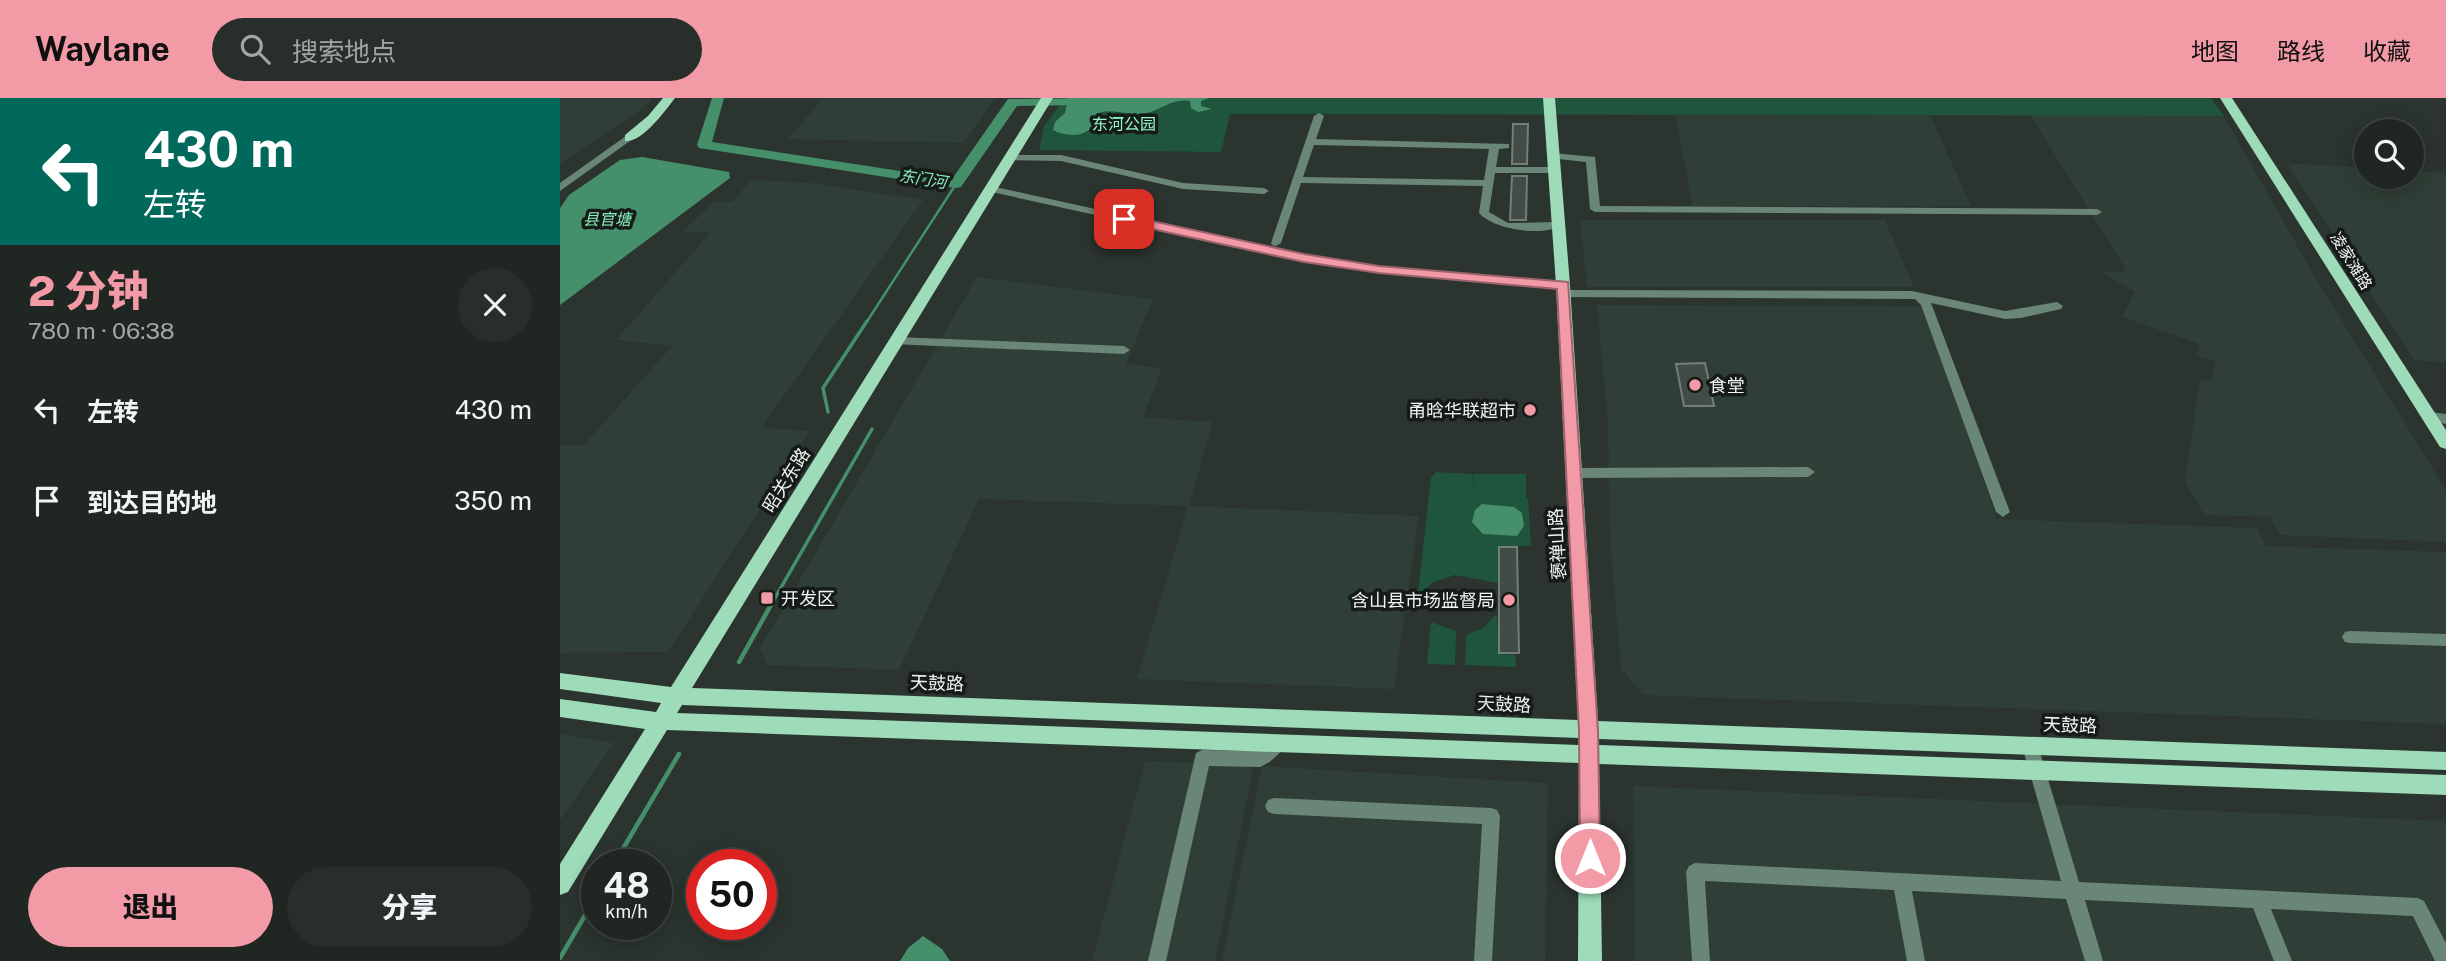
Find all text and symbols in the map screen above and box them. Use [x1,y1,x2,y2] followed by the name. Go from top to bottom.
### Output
[212,18,702,81] search box
[35,30,170,68] text: Waylane
[236,30,274,68] icon: search
[292,36,396,67] text: 搜索地点
[2191,37,2239,65] text: 地图
[2277,37,2325,65] text: 路线
[2363,37,2411,65] text: 收藏
[1092,115,1156,134] park label: 东河公园
[2354,119,2424,189] map controls
[2354,119,2424,189] button: search
[143,120,294,178] text: 430 m
[28,126,119,217] icon: left
[898,166,951,193] water label: 东门河
[143,186,207,223] text: 左转
[1094,189,1154,249] pin
[1105,200,1143,238] icon: arrive
[583,210,634,229] water label: 县官塘
[2326,229,2376,293] street label: 凌家滩路
[28,266,149,315] text: 2 分钟
[458,268,532,342] button: close
[28,317,175,344] text: 780 m · 06:38
[1709,375,1745,396] place label: 食堂
[1687,377,1703,393] marker: 食堂
[28,391,66,429] icon: left
[455,394,532,425] text: 430 m
[87,396,139,427] text: 左转
[1408,400,1516,421] place label: 甬晗华联超市
[1522,402,1538,418] marker: 甬晗华联超市
[758,444,814,516] street label: 昭关东路
[28,482,66,520] icon: arrive
[454,485,532,516] text: 350 m
[87,487,217,518] text: 到达目的地
[1545,507,1569,581] street label: 褒禅山路
[781,588,835,609] place label: 开发区
[759,590,775,606] marker: 开发区
[1351,590,1495,611] place label: 含山县市场监督局
[1501,592,1517,608] marker: 含山县市场监督局
[910,672,964,694] street label: 天鼓路
[1476,692,1532,716] street label: 天鼓路
[2043,714,2097,736] street label: 天鼓路
[1553,821,1627,895] position arrow
[686,849,777,940] speed limit sign: 50
[603,865,650,906] text: 48
[28,867,273,947] button: 退出
[287,867,532,947] button: 分享
[605,901,648,922] text: km/h

